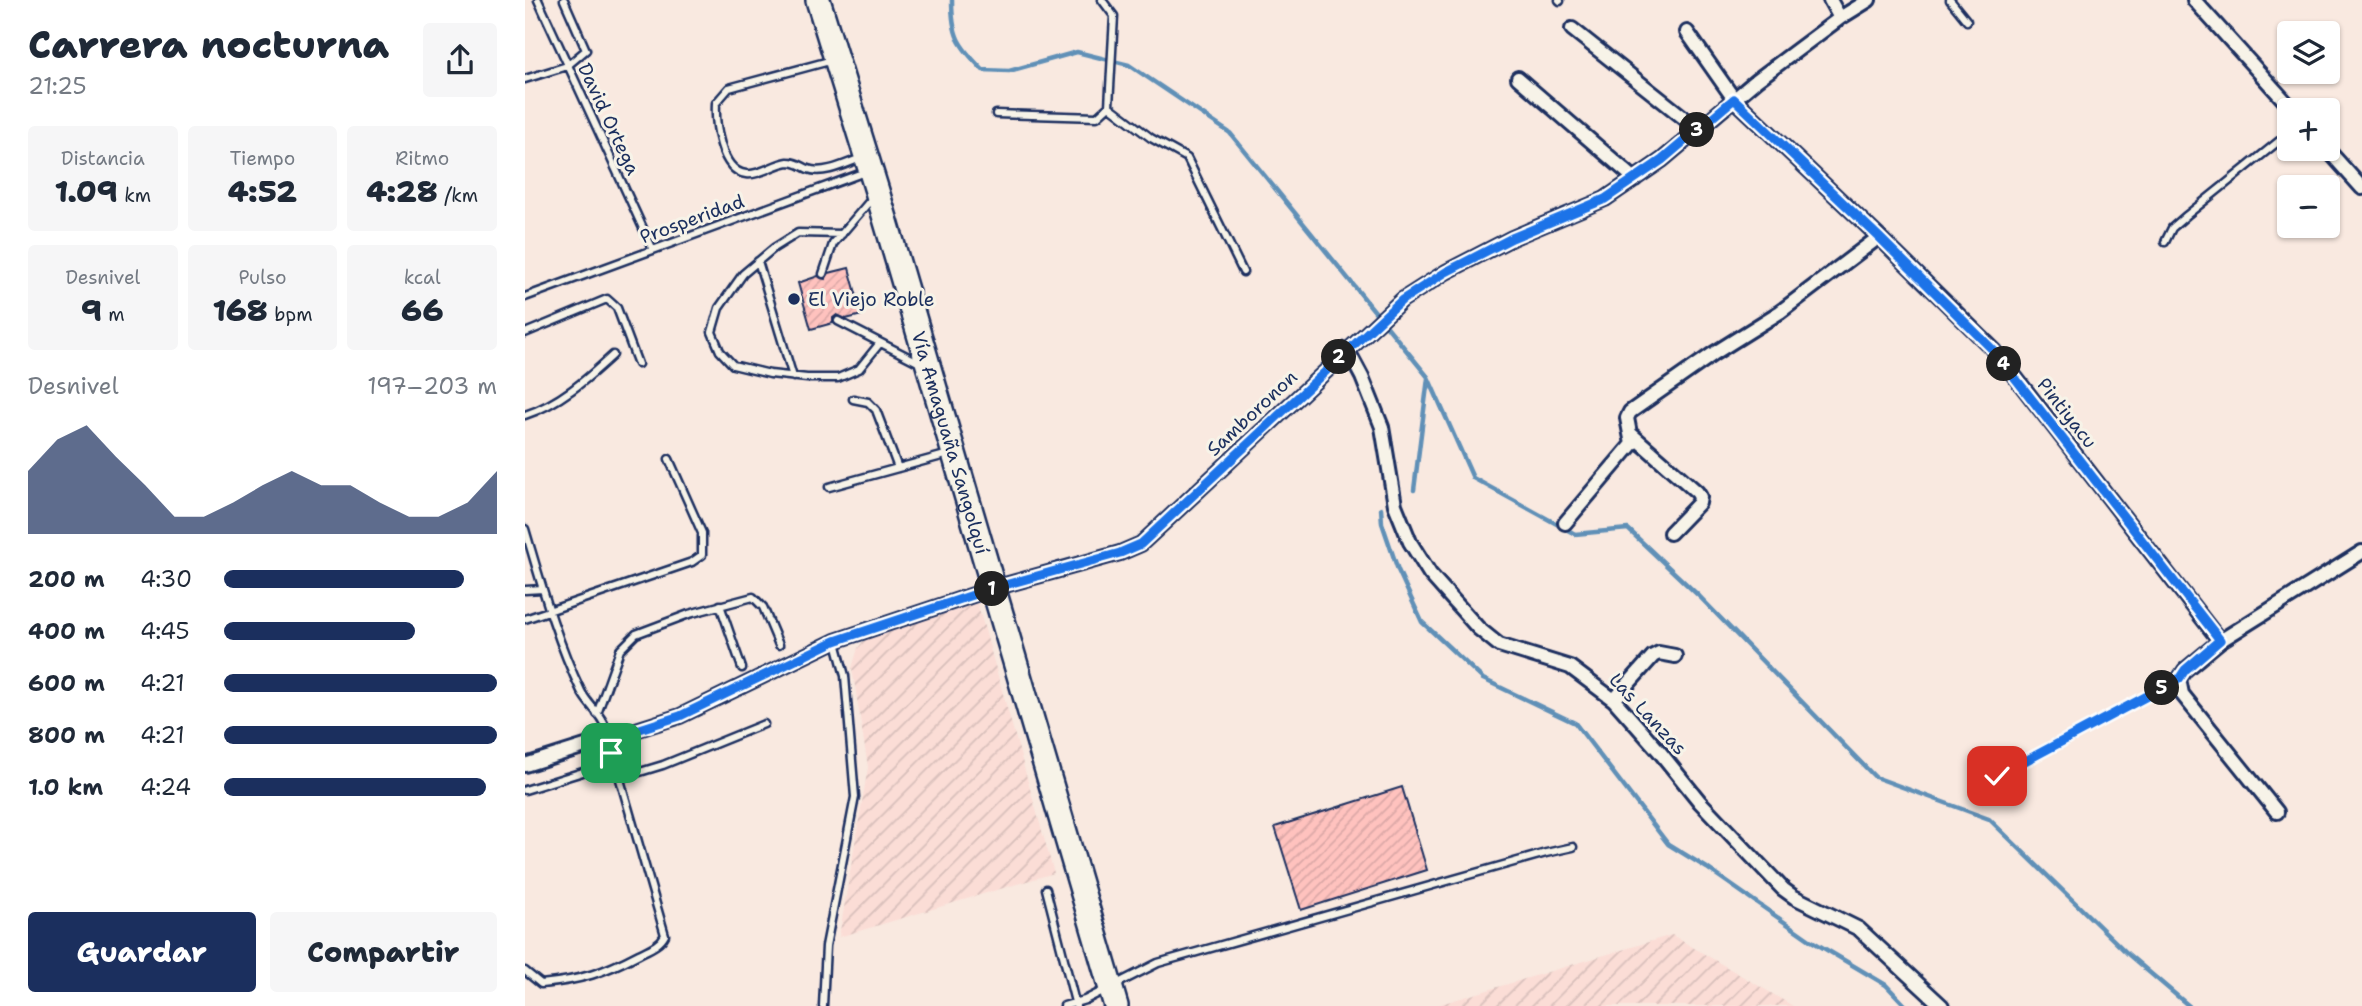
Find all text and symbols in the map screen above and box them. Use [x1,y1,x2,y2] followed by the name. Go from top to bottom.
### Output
[28,19,389,70] text: Carrera nocturna
[2277,21,2340,238] map controls
[2277,21,2340,84] button: layers
[423,23,497,97] button: share
[572,59,646,179] street label: David Ortega
[28,71,87,101] text: 21:25
[2277,98,2340,161] button: +
[1679,113,1715,148] pin: 3
[1690,117,1703,142] text: 3
[61,146,145,171] text: Distancia
[230,146,295,171] text: Tiempo
[395,146,449,171] text: Ritmo
[55,171,118,212] text: 1.09
[228,171,297,212] text: 4:52
[366,171,438,212] text: 4:28
[2277,175,2340,238] button: −
[118,183,151,208] text: km
[438,183,478,208] text: /km
[636,189,748,249] street label: Prosperidad
[65,265,140,290] text: Desnivel
[238,265,287,290] text: Pulso
[404,265,441,290] text: kcal
[808,287,935,312] place label: El Viejo Roble
[81,290,102,331] text: 9
[212,290,268,331] text: 168
[401,290,443,331] text: 66
[786,291,802,307] marker: El Viejo Roble
[102,302,125,327] text: m
[268,302,313,327] text: bpm
[906,328,995,558] street label: Vía Amaguaña Sangolquí
[1321,340,1357,374] pin: 2
[1332,344,1345,369] text: 2
[1987,346,2021,382] pin: 4
[1997,351,2010,376] text: 4
[1201,365,1303,461] street label: Samboronon
[28,371,119,401] text: Desnivel
[367,371,497,401] text: 197–203 m
[2032,373,2102,453] street label: Pintiyacu
[28,564,105,594] text: 200 m
[140,564,192,594] text: 4:30
[974,572,1009,606] pin: 1
[987,576,996,601] text: 1
[28,616,105,646] text: 400 m
[140,616,190,646] text: 4:45
[28,668,105,698] text: 600 m
[140,668,185,698] text: 4:21
[1604,668,1692,760] street label: Las Lanzas
[2145,670,2179,706] pin: 5
[2156,675,2167,700] text: 5
[28,720,105,750] text: 800 m
[140,720,185,750] text: 4:21
[581,723,641,783] pin
[592,734,630,772] icon: arrive
[1967,746,2027,806] pin
[1978,757,2016,795] icon: check
[28,772,103,802] text: 1.0 km
[140,772,191,802] text: 4:24
[28,912,256,992] button: Guardar
[270,912,497,992] button: Compartir

